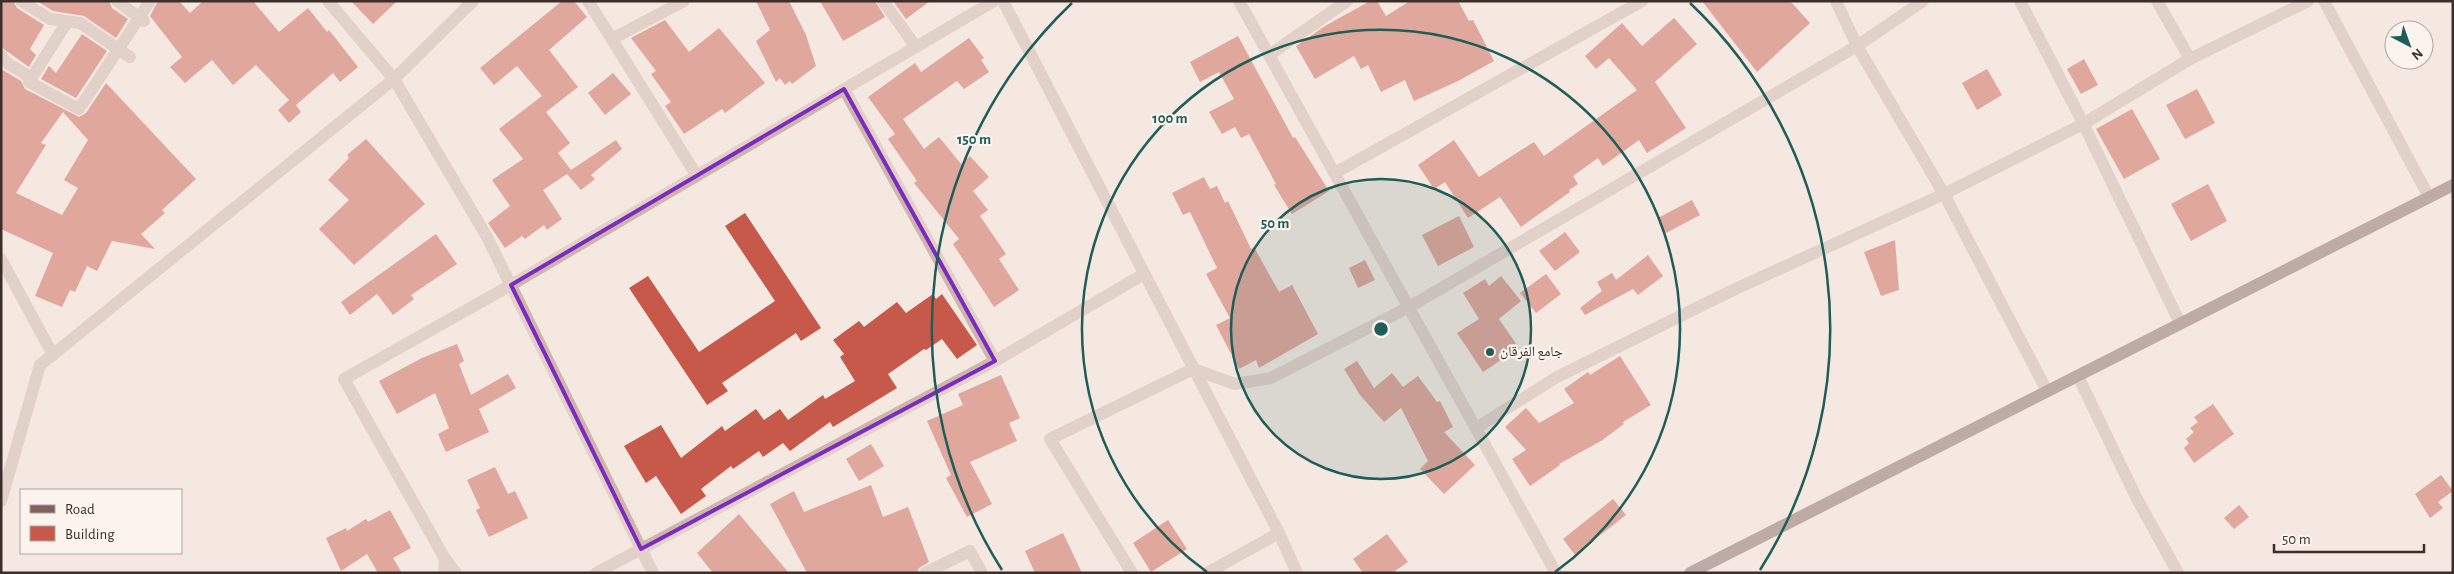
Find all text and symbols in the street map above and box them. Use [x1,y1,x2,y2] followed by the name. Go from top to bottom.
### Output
[2384,20,2434,70] north arrow
[2409,46,2425,63] text: N
[1152,111,1188,126] text: 100 m
[957,132,991,147] text: 150 m
[1261,216,1289,231] text: 50 m
[1372,320,1390,338] centre of rings
[1500,345,1563,361] place label: جامع الفرقان
[1484,346,1496,358] marker: جامع الفرقان
[20,489,182,554] legend
[65,502,95,517] text: Road
[2274,522,2424,554] scale bar
[65,527,115,542] text: Building
[2282,532,2311,547] text: 50 m

